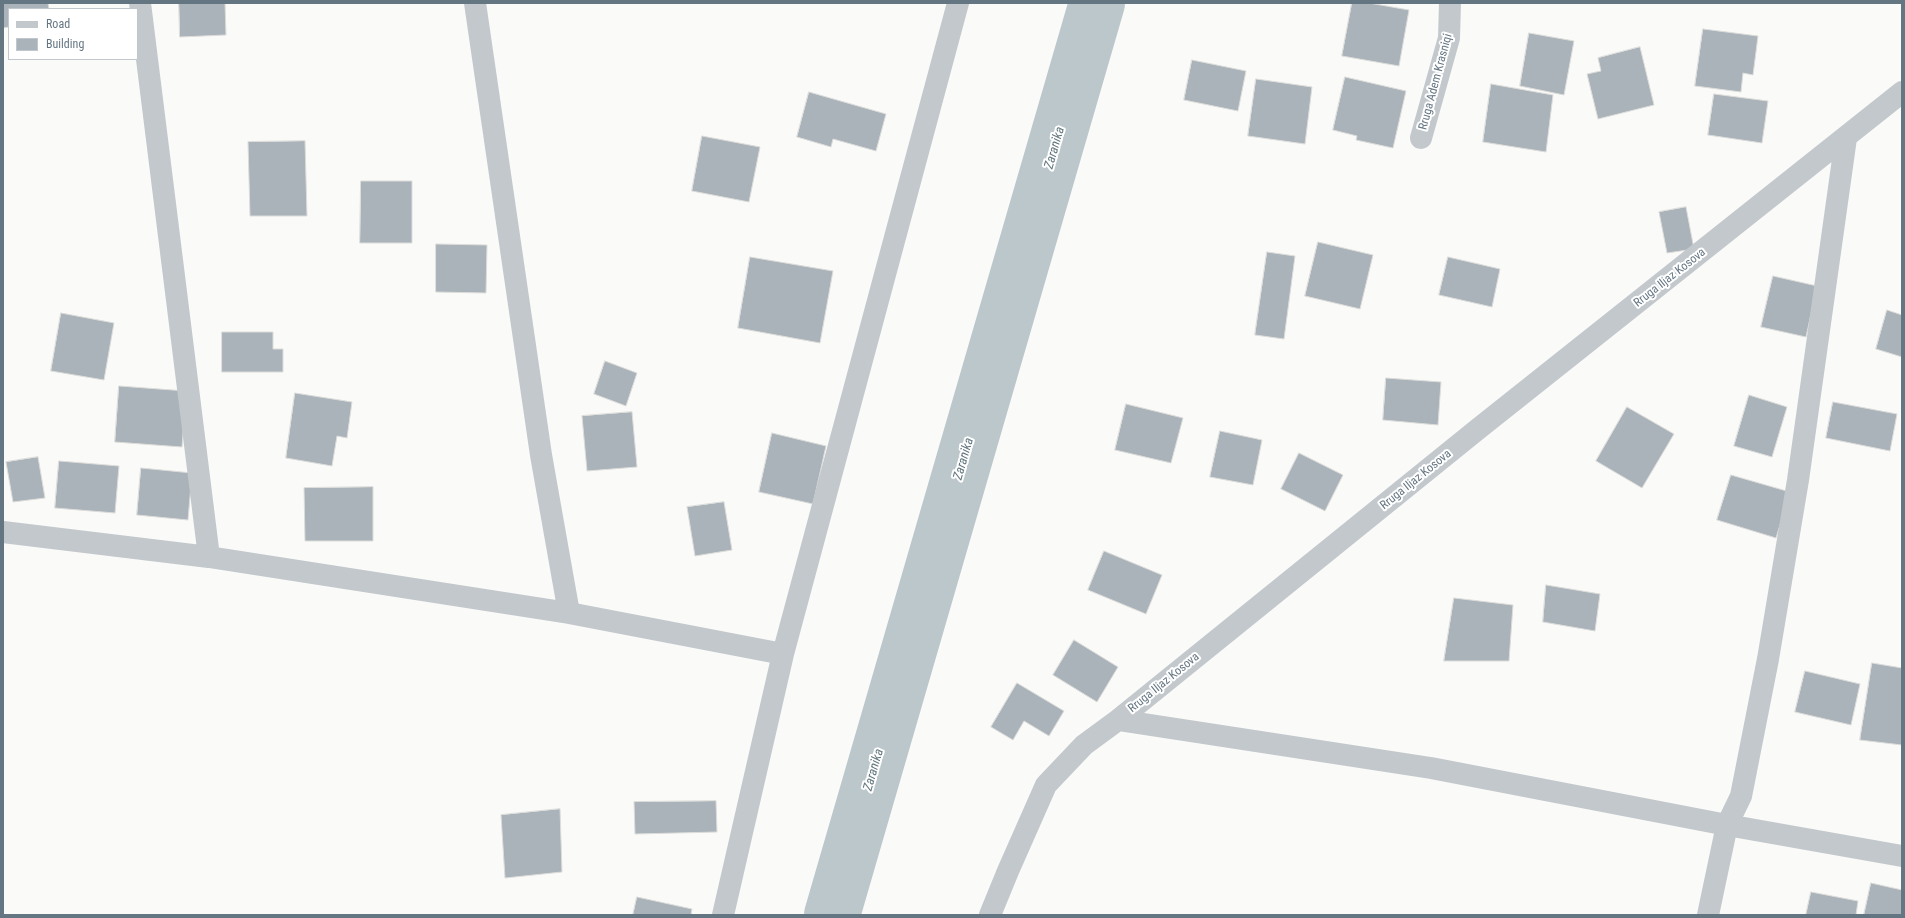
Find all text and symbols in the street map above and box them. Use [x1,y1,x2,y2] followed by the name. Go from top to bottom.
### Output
[8,8,138,60] legend
[46,17,70,31] text: Road
[1416,32,1456,132] street label: Rruga Adem Krasniqi
[46,37,84,51] text: Building
[1042,125,1068,171] water label: Zaranika
[1631,246,1709,310] street label: Rruga Iljaz Kosova
[951,436,977,482] water label: Zaranika
[1378,447,1454,513] street label: Rruga Iljaz Kosova
[1126,650,1202,716] street label: Rruga Iljaz Kosova
[861,747,887,793] water label: Zaranika

